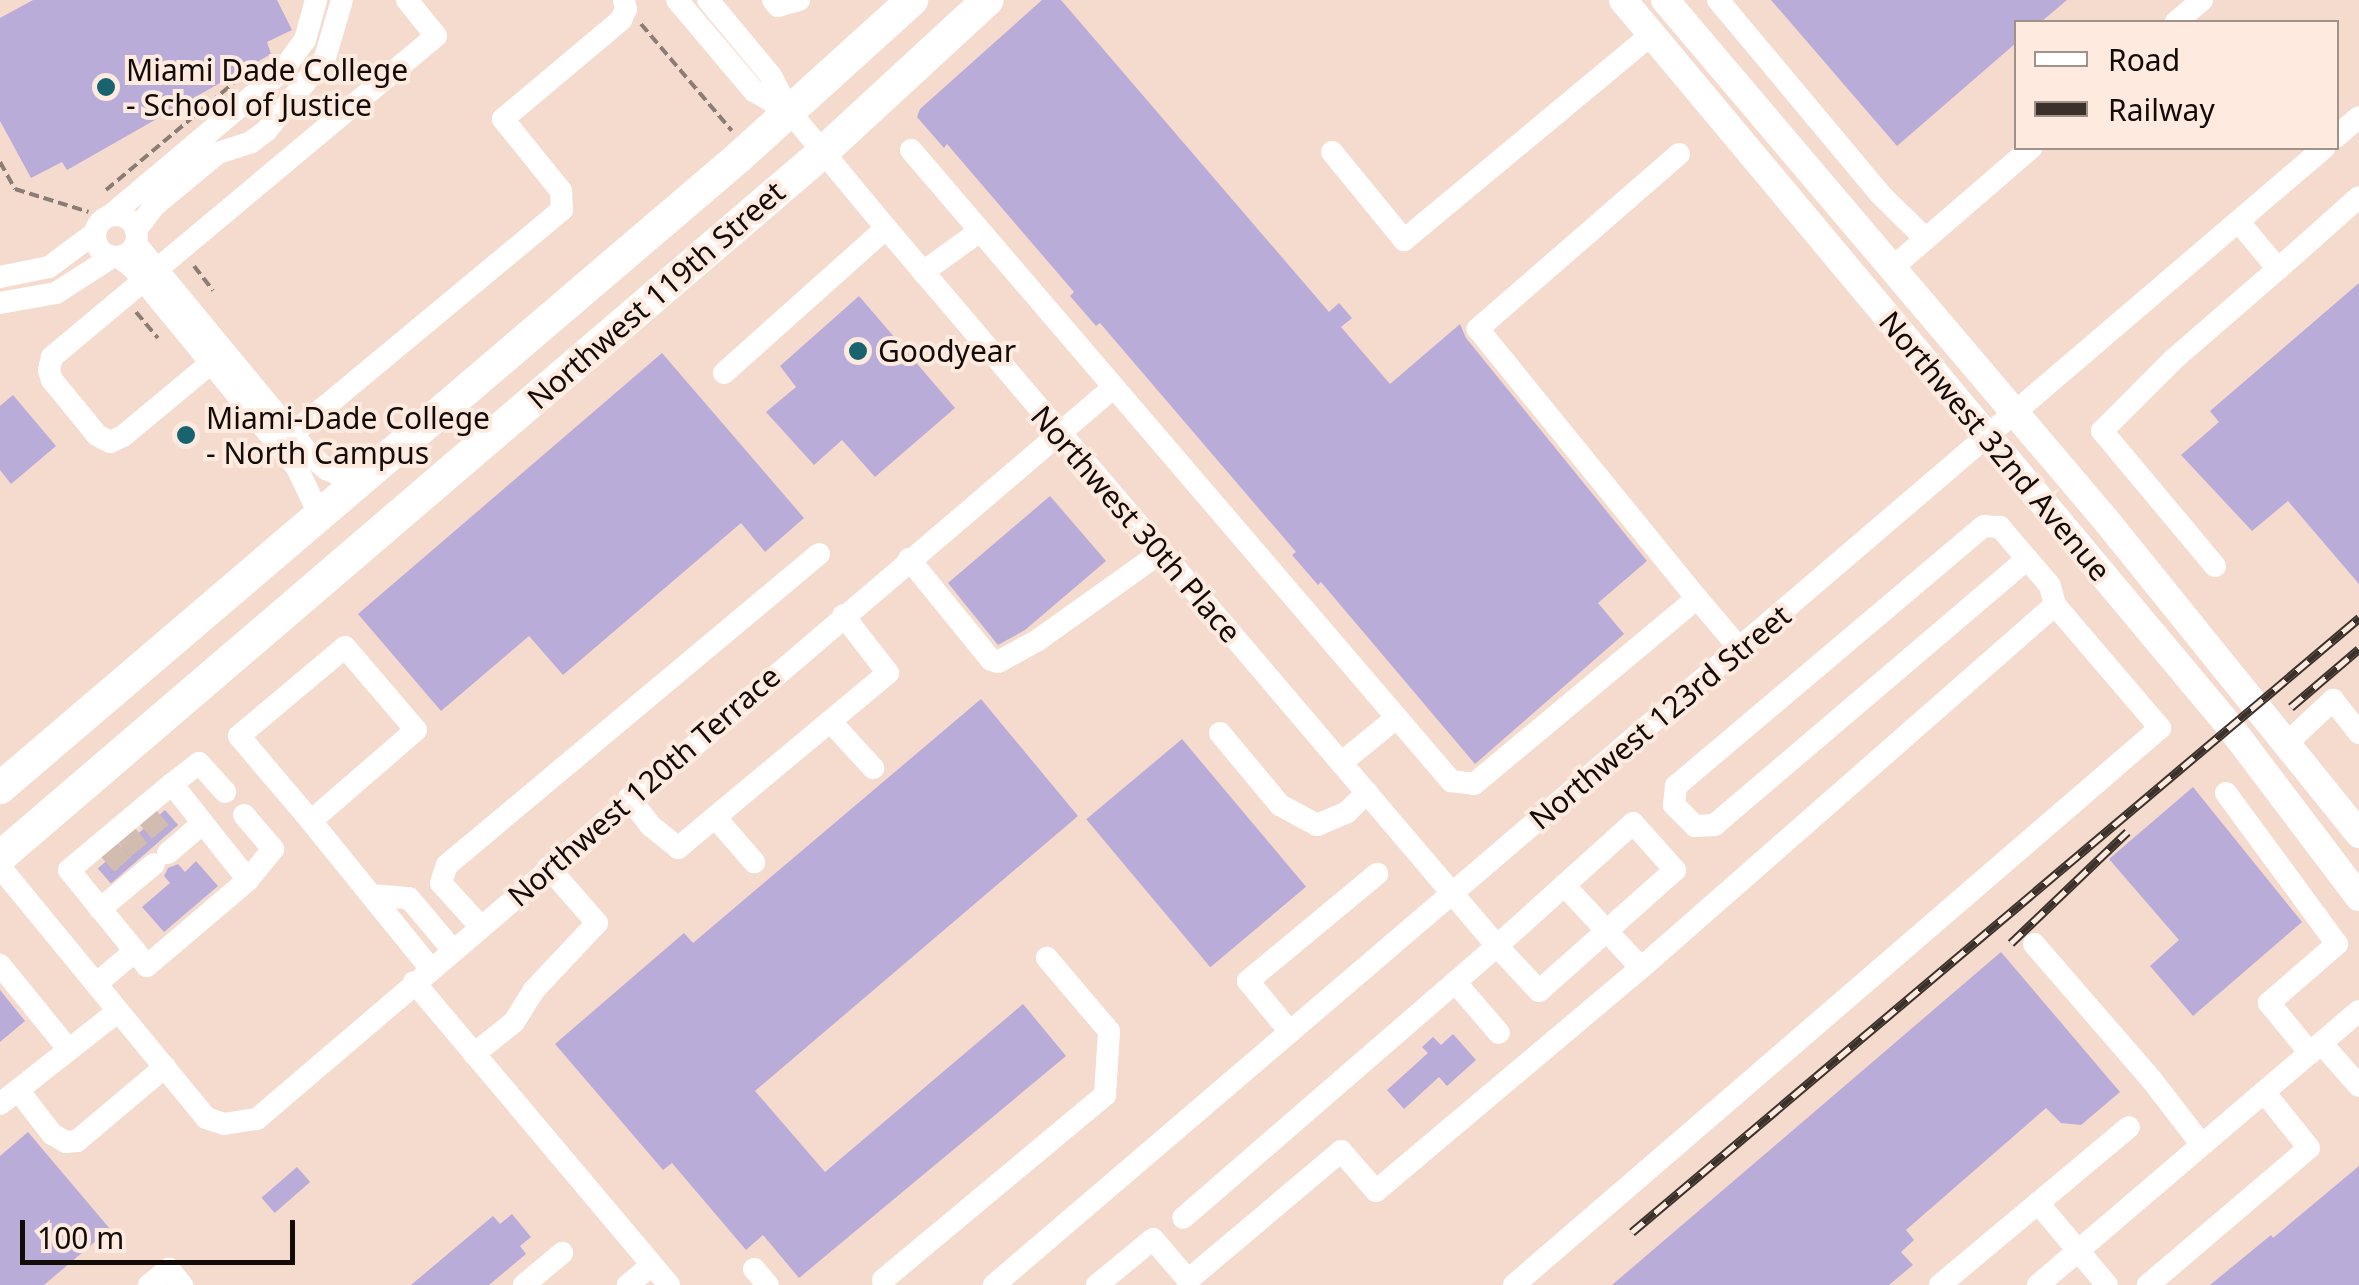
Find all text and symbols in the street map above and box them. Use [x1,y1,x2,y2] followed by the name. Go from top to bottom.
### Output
[2014,20,2339,150] legend
[2108,39,2180,80] text: Road
[126,52,408,122] place label: Miami Dade College - School of Justice
[95,76,117,98] marker: Miami Dade College - School of Justice
[2108,89,2215,130] text: Railway
[520,174,792,416] street label: Northwest 119th Street
[1872,304,2118,588] street label: Northwest 32nd Avenue
[878,333,1016,369] place label: Goodyear
[847,340,869,362] marker: Goodyear
[1023,398,1249,650] street label: Northwest 30th Place
[206,400,490,470] place label: Miami-Dade College - North Campus
[175,424,197,446] marker: Miami-Dade College - North Campus
[1522,597,1798,837] street label: Northwest 123rd Street
[501,658,787,914] street label: Northwest 120th Terrace
[25,1200,300,1262] scale bar
[37,1217,124,1258] text: 100 m

